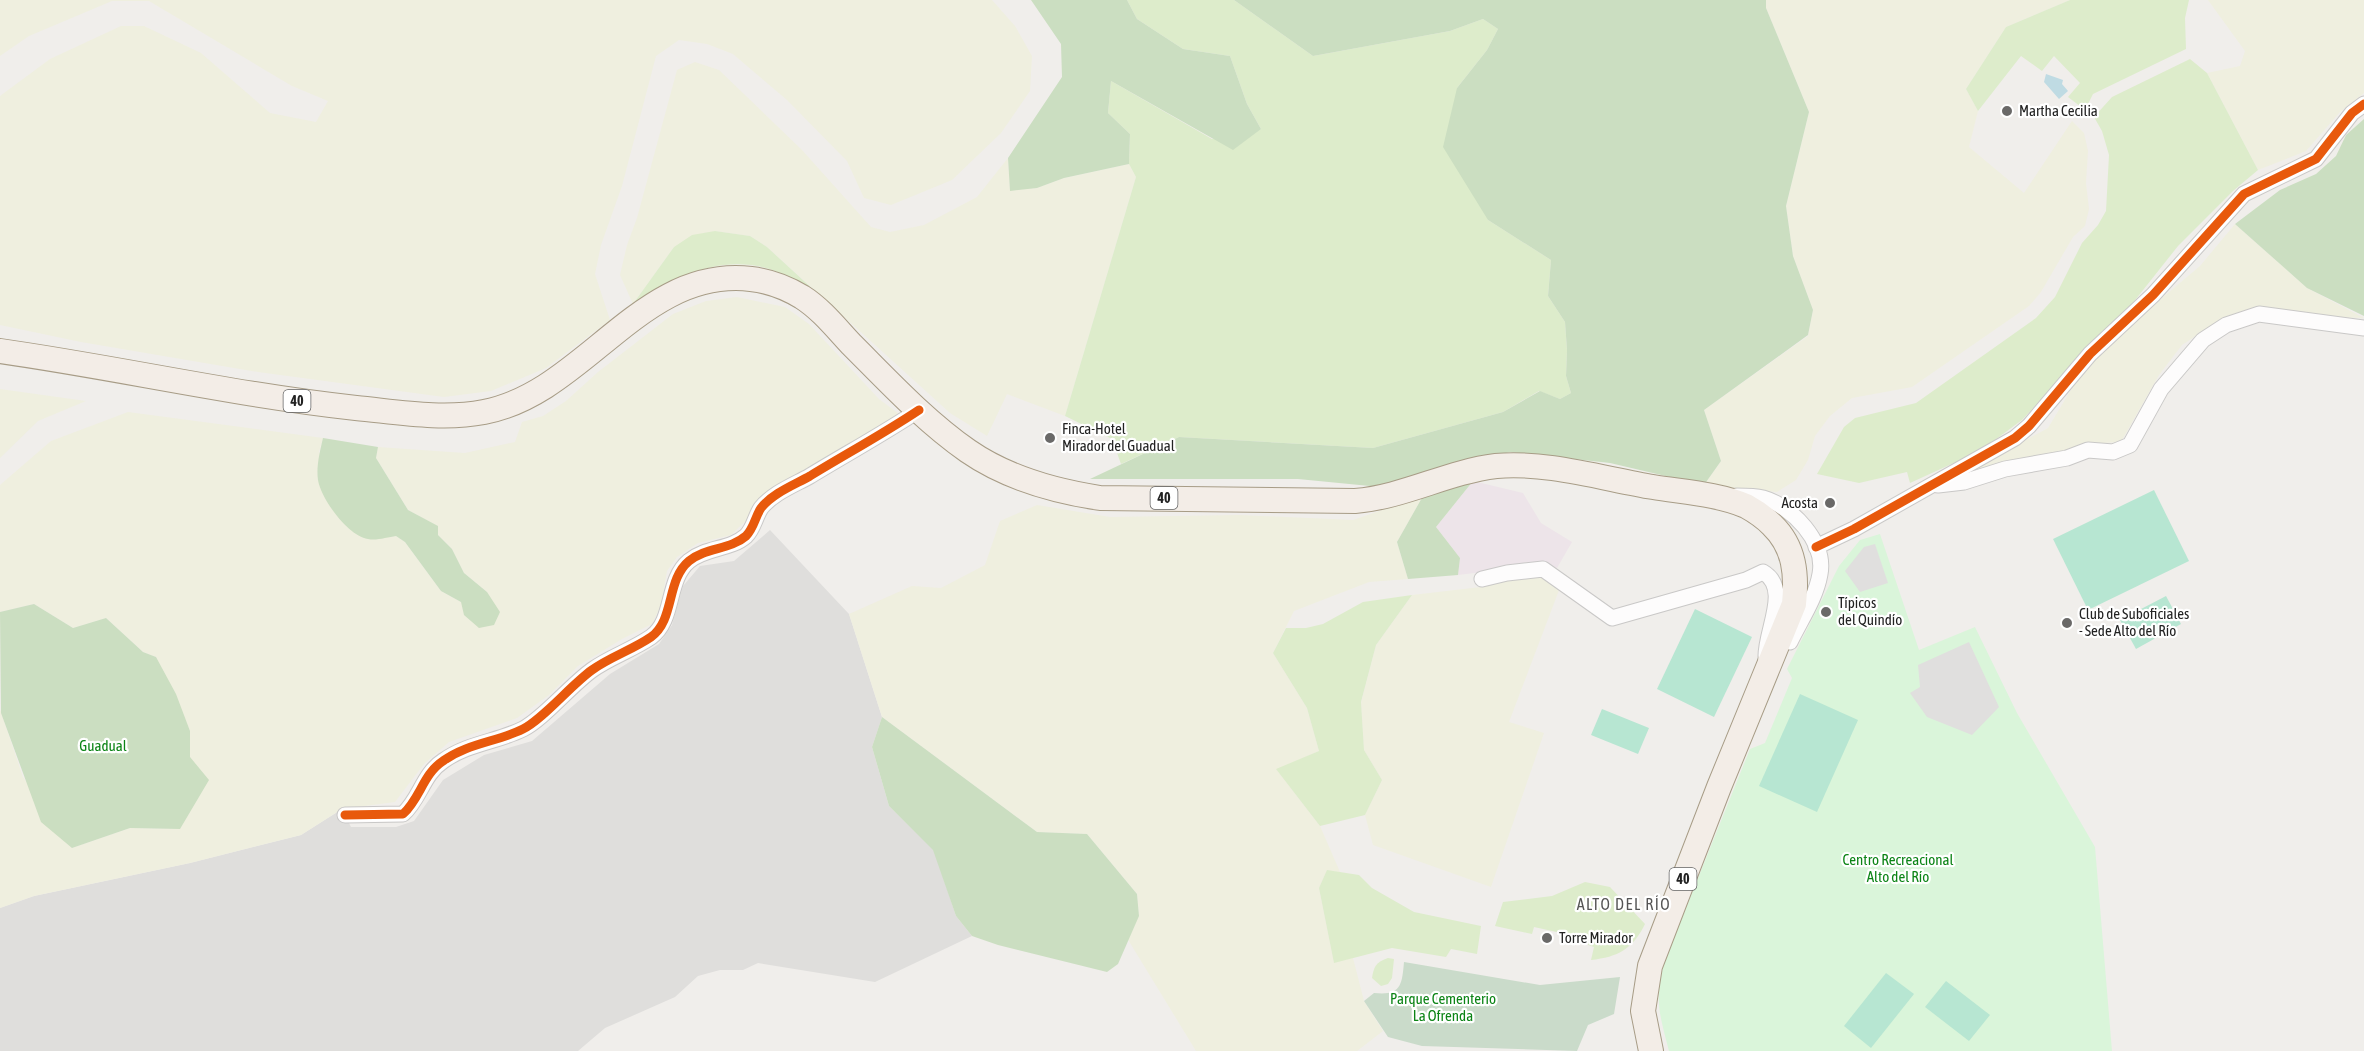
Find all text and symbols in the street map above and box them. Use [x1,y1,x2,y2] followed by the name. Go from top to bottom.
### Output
[2019,102,2098,119] place label: Martha Cecilia
[2000,104,2014,118] marker: Martha Cecilia
[284,390,310,412] road number: 40
[1062,420,1175,454] place label: Finca-Hotel Mirador del Guadual
[1043,431,1057,445] marker: Finca-Hotel Mirador del Guadual
[1150,487,1178,509] road number: 40
[1781,494,1818,511] place label: Acosta
[1823,496,1837,510] marker: Acosta
[1838,594,1902,628] place label: Típicos del Quindío
[1819,605,1833,619] marker: Típicos del Quindío
[2079,605,2189,639] place label: Club de Suboficiales - Sede Alto del Río
[2060,616,2074,630] marker: Club de Suboficiales - Sede Alto del Río
[79,737,127,754] park label: Guadual
[1843,851,1953,885] park label: Centro Recreacional Alto del Río
[1670,868,1696,890] road number: 40
[1577,895,1671,913] district label: ALTO DEL RÍO
[1559,929,1633,946] place label: Torre Mirador
[1540,931,1554,945] marker: Torre Mirador
[1390,990,1496,1024] park label: Parque Cementerio La Ofrenda

